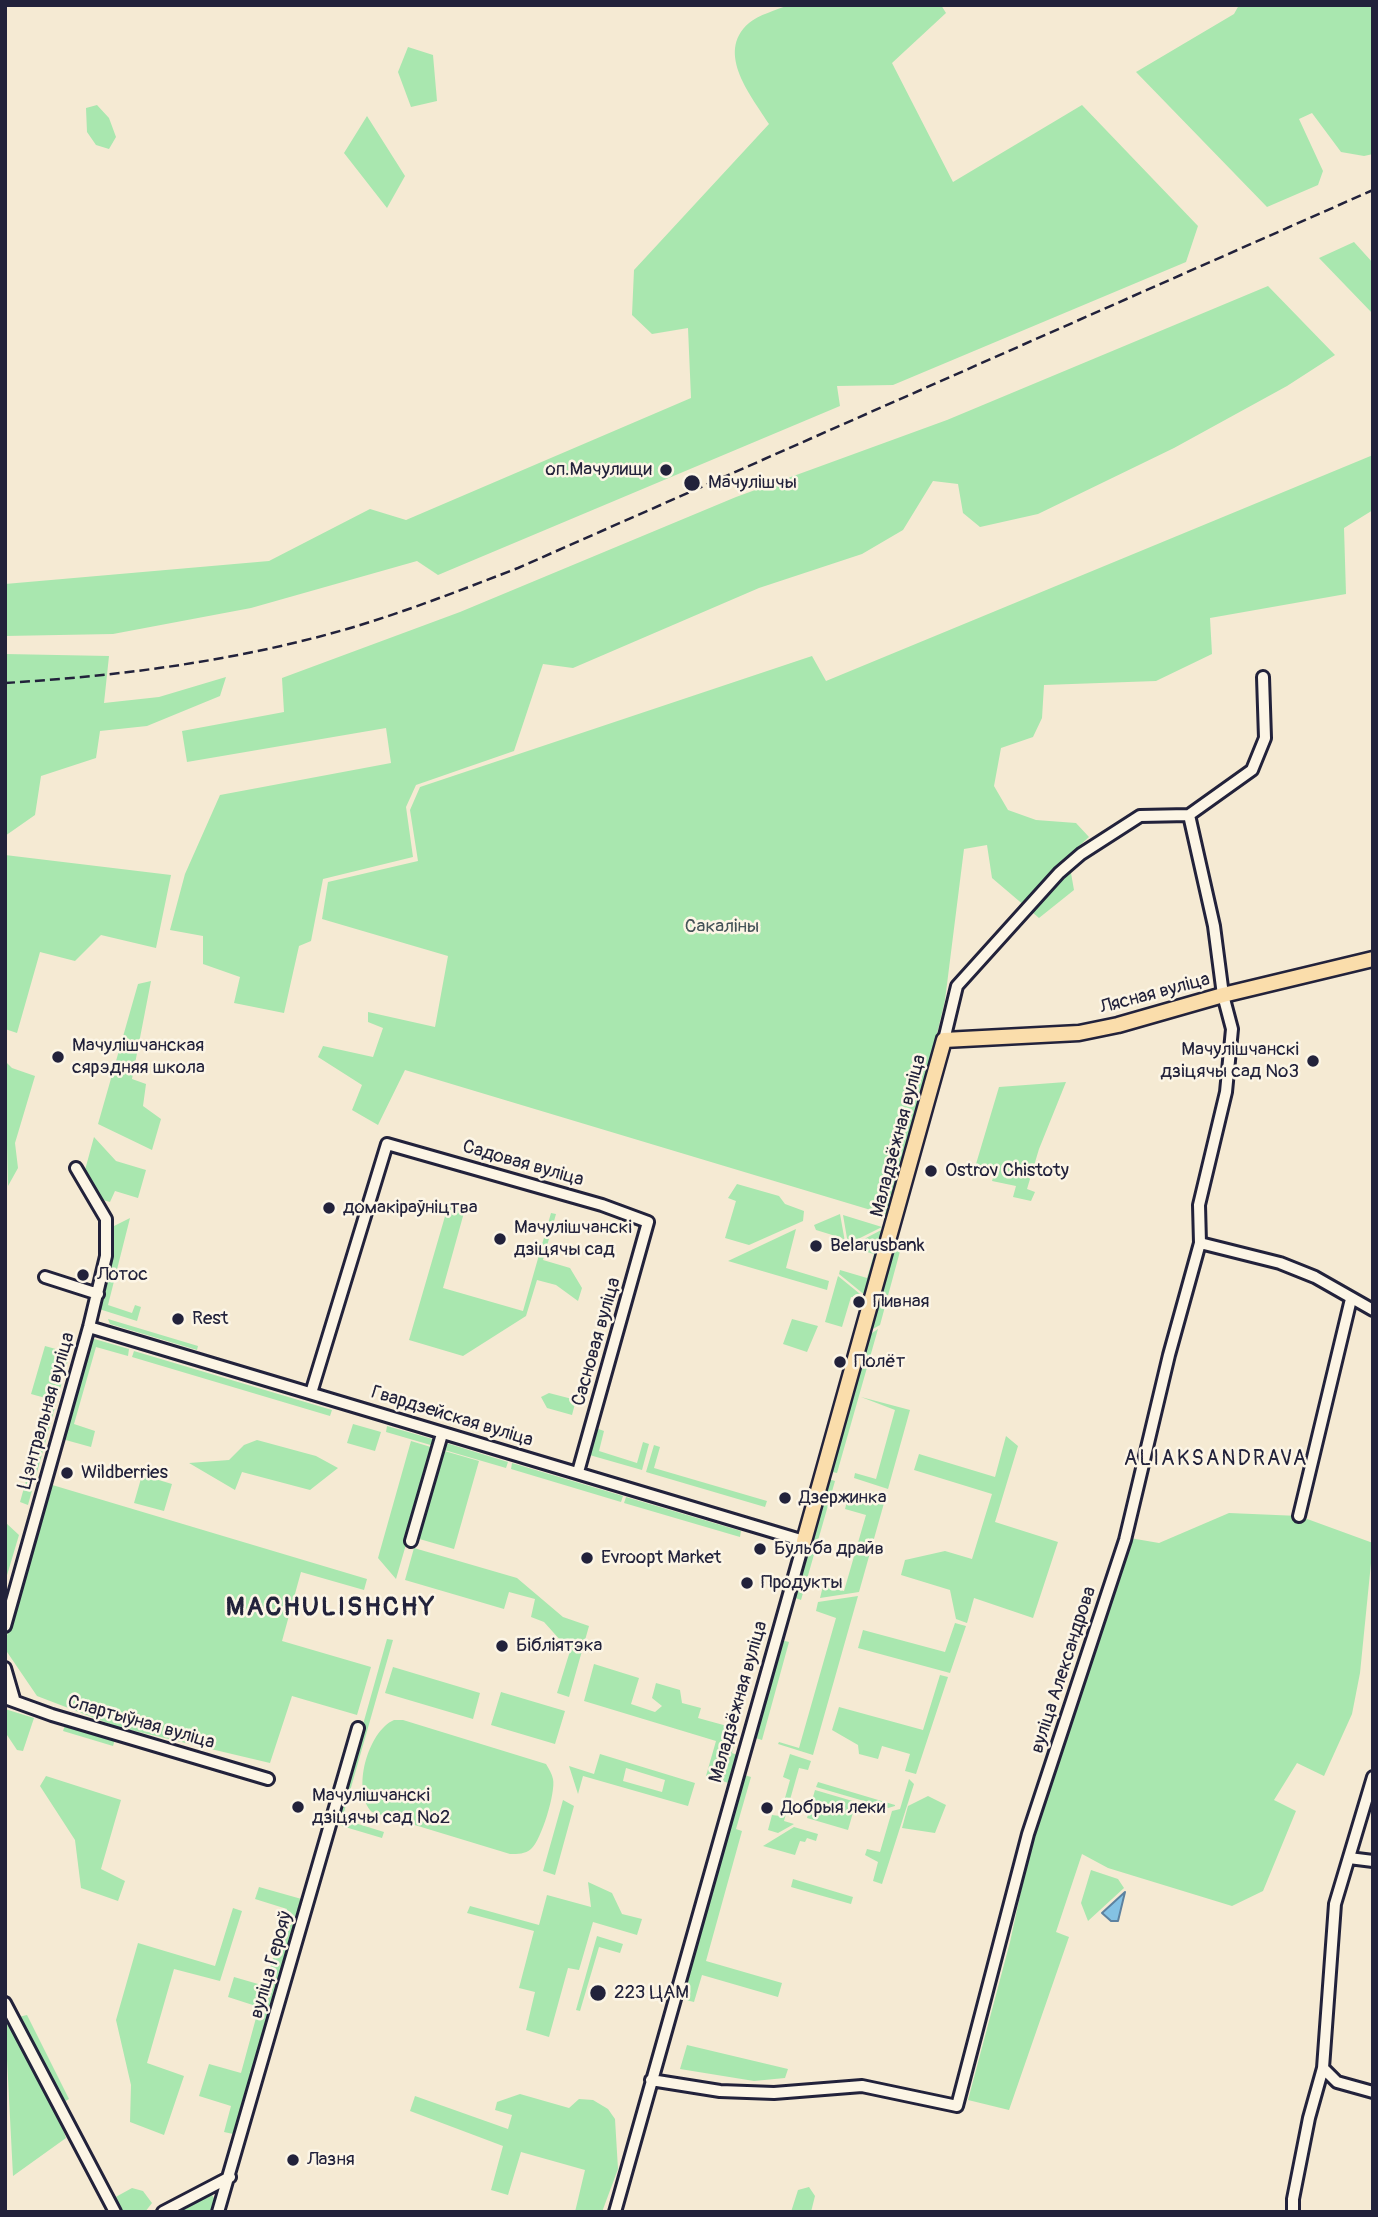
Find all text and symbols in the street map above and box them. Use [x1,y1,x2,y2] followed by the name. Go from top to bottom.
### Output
[545,459,652,481] place label: оп.Мачулищи
[658,462,674,478] marker: оп.Мачулищи
[708,472,797,494] place label: Мачулішчы
[682,473,702,493] marker: Мачулішчы
[685,916,759,938] park label: Сакаліны
[1098,968,1212,1020] street label: Лясная вуліца
[72,1035,205,1079] place label: Мачулішчанская сярэдняя школа
[1161,1039,1299,1083] place label: Мачулішчанскі дзіцячы сад №3
[50,1049,66,1065] marker: Мачулішчанская сярэдняя школа
[866,1052,932,1220] street label: Маладзёжная вуліца
[1305,1053,1321,1069] marker: Мачулішчанскі дзіцячы сад №3
[460,1136,586,1192] street label: Садовая вуліца
[945,1160,1069,1182] place label: Ostrov Chistoty
[923,1163,939,1179] marker: Ostrov Chistoty
[343,1197,478,1219] place label: домакіраўніцтва
[321,1200,337,1216] marker: домакіраўніцтва
[514,1217,632,1261] place label: Мачулішчанскі дзіцячы сад
[492,1231,508,1247] marker: Мачулішчанскі дзіцячы сад
[830,1235,925,1257] place label: Belarusbank
[808,1238,824,1254] marker: Belarusbank
[97,1264,148,1286] place label: Лотос
[75,1267,91,1283] marker: Лотос
[568,1275,626,1409] street label: Сасновая вуліца
[873,1291,929,1313] place label: Пивная
[851,1294,867,1310] marker: Пивная
[192,1308,229,1330] place label: Rest
[170,1311,186,1327] marker: Rest
[14,1330,80,1492] street label: Цэнтральная вуліца
[854,1351,905,1373] place label: Полёт
[832,1354,848,1370] marker: Полёт
[368,1382,536,1452] street label: Гвардзейская вуліца
[1125,1447,1307,1473] district label: ALIAKSANDRAVA
[81,1462,168,1484] place label: Wildberries
[59,1465,75,1481] marker: Wildberries
[799,1487,887,1509] place label: Дзержинка
[777,1490,793,1506] marker: Дзержинка
[774,1538,884,1560] place label: Бульба драйв
[752,1541,768,1557] marker: Бульба драйв
[601,1547,721,1569] place label: Evroopt Market
[579,1550,595,1566] marker: Evroopt Market
[761,1572,843,1594] place label: Продукты
[739,1575,755,1591] marker: Продукты
[1026,1584,1102,1756] street label: вуліца Александрова
[227,1592,435,1624] district label: MACHULISHCHY
[705,1618,773,1786] street label: Маладзёжная вуліца
[516,1635,602,1657] place label: Бібліятэка
[494,1638,510,1654] marker: Бібліятэка
[65,1691,217,1755] street label: Спартыўная вуліца
[312,1785,450,1829] place label: Мачулішчанскі дзіцячы сад №2
[781,1797,885,1819] place label: Добрыя леки
[290,1799,306,1815] marker: Мачулішчанскі дзіцячы сад №2
[759,1800,775,1816] marker: Добрыя леки
[246,1909,298,2021] street label: вуліца Герояў
[614,1982,689,2004] place label: 223 ЦAM
[588,1983,608,2003] marker: 223 ЦAM
[307,2149,355,2171] place label: Лазня
[285,2152,301,2168] marker: Лазня

